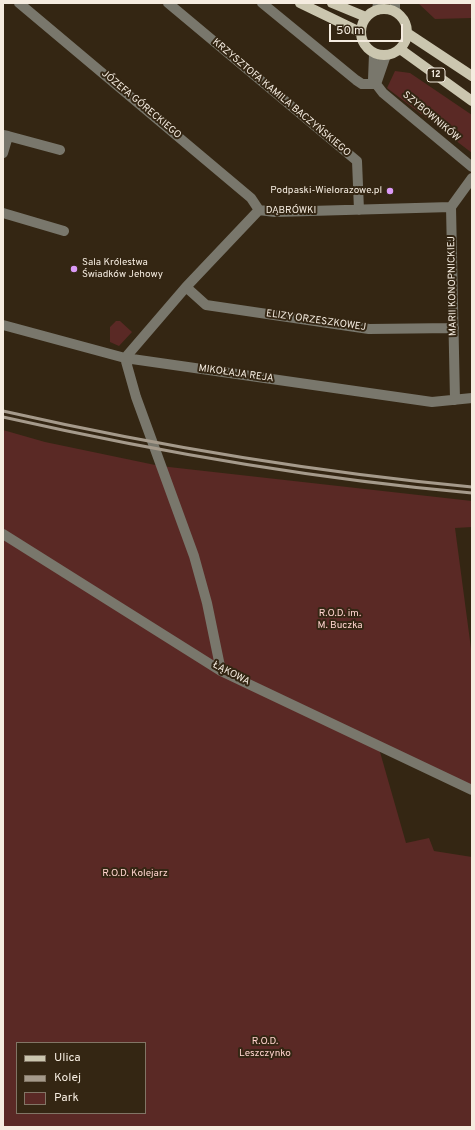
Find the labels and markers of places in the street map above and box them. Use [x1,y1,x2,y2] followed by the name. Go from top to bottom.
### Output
[270,185,382,197] place label: Podpaski-Wielorazowe.pl
[385,186,395,196] marker: Podpaski-Wielorazowe.pl
[82,257,163,280] place label: Sala Królestwa Świadków Jehowy
[69,264,79,274] marker: Sala Królestwa Świadków Jehowy

